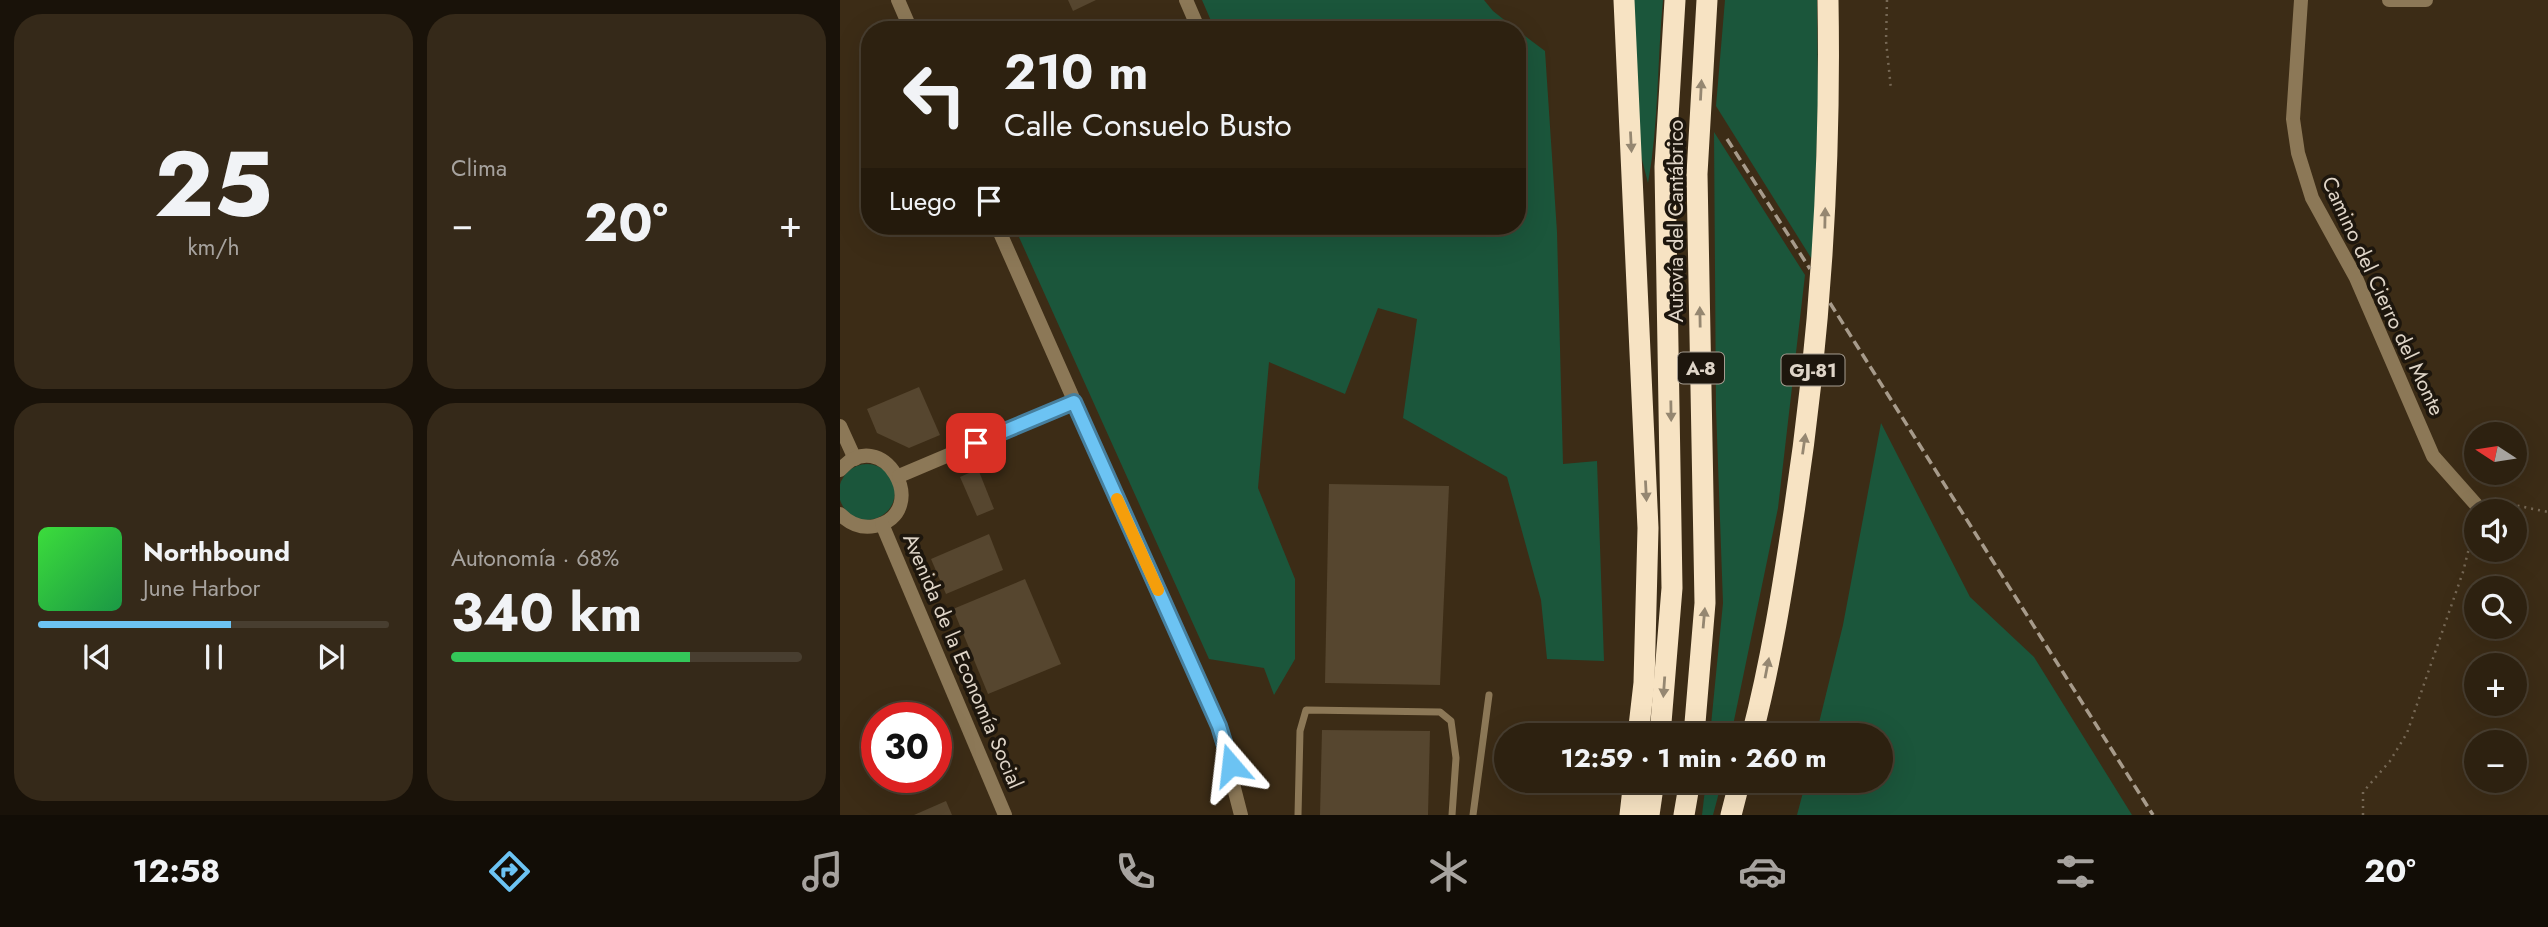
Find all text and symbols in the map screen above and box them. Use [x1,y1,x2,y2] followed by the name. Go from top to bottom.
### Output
[1004,37,1148,107] text: 210 m
[889,49,980,140] icon: left
[1696,79,1707,101] one-way arrow
[1004,102,1292,148] text: Calle Consuelo Busto
[154,119,273,250] text: 25
[1661,120,1691,322] street label: Autovía del Cantábrico
[1625,131,1636,153] one-way arrow
[451,151,507,185] text: Clima
[2314,171,2452,421] street label: Camino del Cierro del Monte
[889,182,956,220] text: Luego
[970,182,1008,220] icon: arrive
[584,185,668,261] text: 20°
[451,196,473,251] text: −
[779,196,802,251] text: +
[1820,206,1831,228] one-way arrow
[188,230,239,264] text: km/h
[1694,306,1706,328] one-way arrow
[1678,352,1724,384] road number: A-8
[1782,354,1844,386] road number: GJ-81
[1665,400,1676,422] one-way arrow
[946,413,1006,473] pin
[2464,422,2527,485] north arrow
[2464,422,2527,793] map controls
[957,424,995,462] icon: arrive
[1799,433,1810,455] one-way arrow
[1641,481,1652,503] one-way arrow
[2464,499,2527,562] button: sound
[895,529,1031,793] street label: Avenida de la Economía Social
[143,533,290,571] text: Northbound
[451,541,619,575] text: Autonomía · 68%
[143,571,260,605] text: June Harbor
[451,575,642,651] text: 340 km
[2464,576,2527,639] button: search
[1699,607,1710,629] one-way arrow
[78,638,116,676] icon: previous
[195,638,233,676] icon: pause
[312,638,350,676] icon: next
[2464,653,2527,716] button: +
[1762,657,1773,679] one-way arrow
[1658,676,1669,698] one-way arrow
[861,702,952,793] speed limit sign: 30
[1194,728,1268,802] position arrow
[2464,730,2527,793] button: −
[1560,739,1827,777] text: 12:59 · 1 min · 260 m
[485,847,534,896] icon: directions
[798,847,847,896] icon: music
[1111,847,1160,896] icon: phone
[1424,847,1473,896] icon: climate
[1738,847,1787,896] icon: car
[2051,847,2100,896] icon: filters
[132,848,220,894] text: 12:58
[2364,848,2416,894] text: 20°

